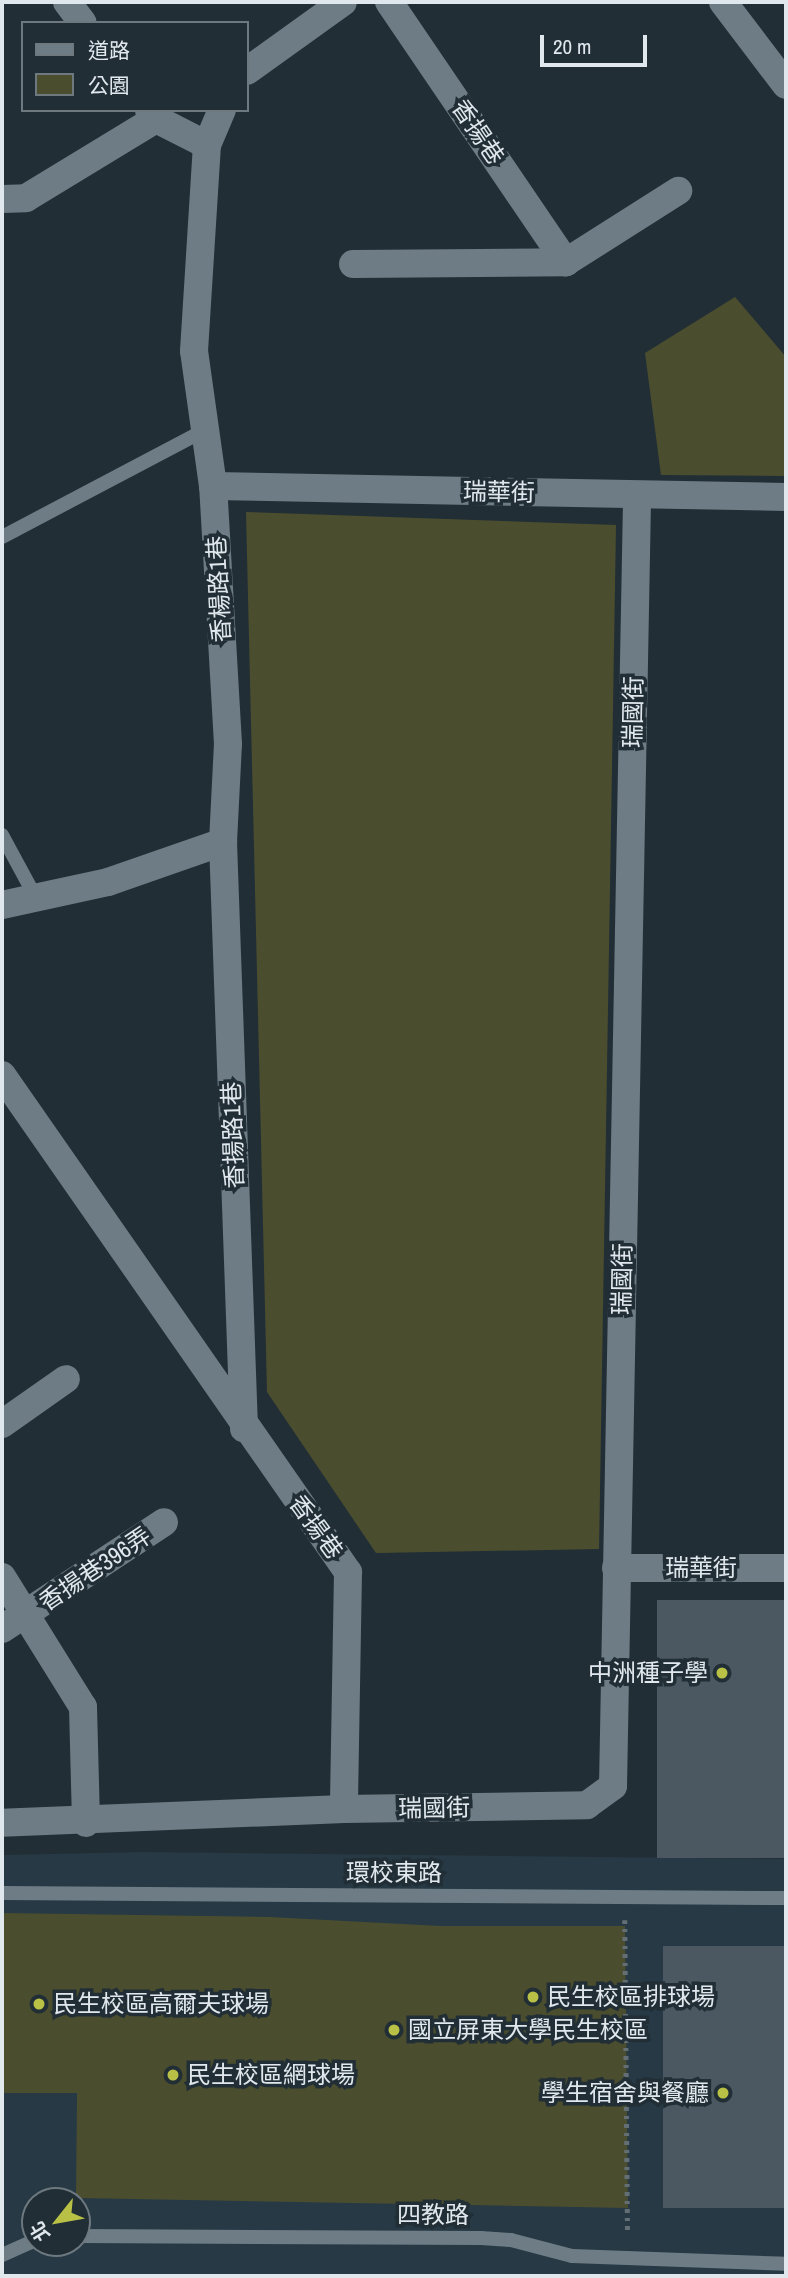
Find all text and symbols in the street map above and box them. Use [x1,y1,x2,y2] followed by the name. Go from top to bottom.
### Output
[21,21,248,112] legend
[543,21,650,65] scale bar
[553,32,591,61] text: 20 m
[88,36,130,65] text: 道路
[88,71,130,100] text: 公園
[446,94,510,170] street label: 香揚巷
[463,477,535,507] street label: 瑞華街
[202,535,236,643] street label: 香楊路1巷
[618,676,648,748] street label: 瑞國街
[217,1081,249,1189] street label: 香揚路1巷
[607,1243,637,1315] street label: 瑞國街
[283,1489,349,1565] street label: 香揚巷
[34,1521,156,1617] street label: 香揚巷396弄
[665,1554,737,1582] street label: 瑞華街
[588,1659,708,1687] place label: 中洲種子學
[714,1665,730,1681] marker: 中洲種子學
[398,1793,470,1823] street label: 瑞國街
[346,1859,442,1887] street label: 環校東路
[547,1983,715,2011] place label: 民生校區排球場
[525,1989,541,2005] marker: 民生校區排球場
[53,1990,269,2018] place label: 民生校區高爾夫球場
[31,1996,47,2012] marker: 民生校區高爾夫球場
[408,2016,648,2044] place label: 國立屏東大學民生校區
[386,2022,402,2038] marker: 國立屏東大學民生校區
[187,2061,355,2089] place label: 民生校區網球場
[165,2067,181,2083] marker: 民生校區網球場
[541,2079,709,2107] place label: 學生宿舍與餐廳
[715,2085,731,2101] marker: 學生宿舍與餐廳
[21,2187,91,2257] north arrow
[397,2201,469,2229] street label: 四教路
[24,2217,56,2247] text: 北

